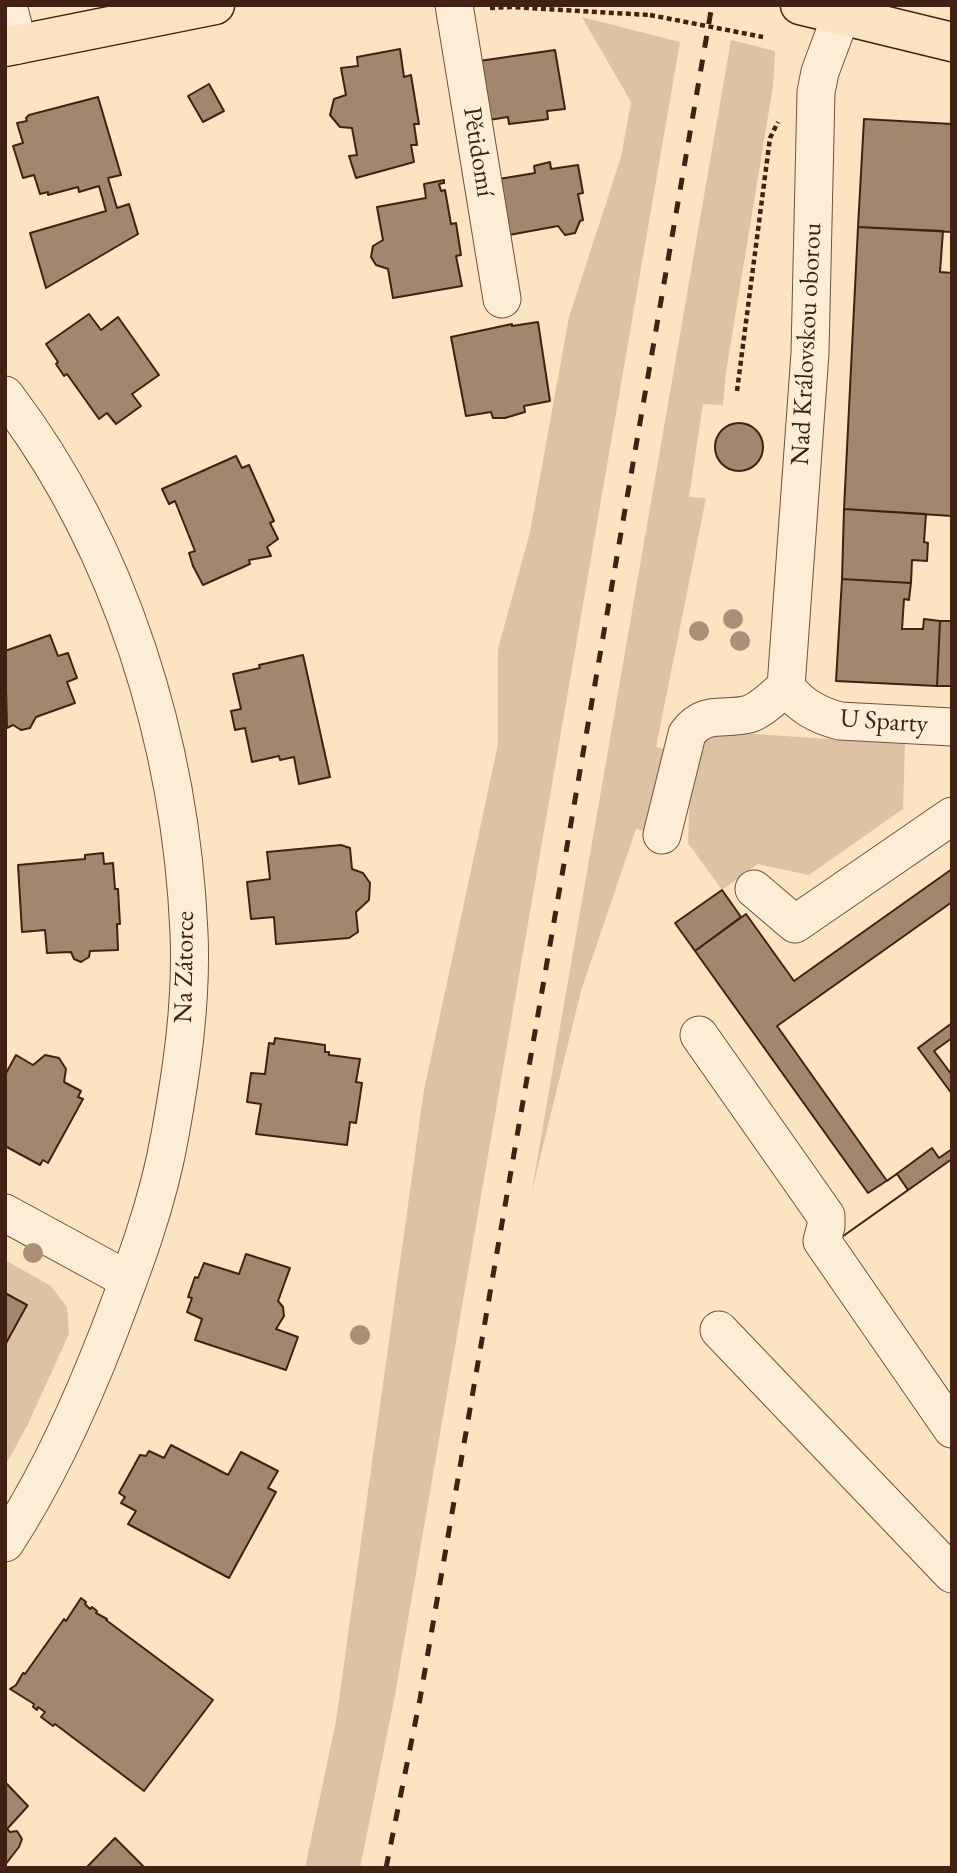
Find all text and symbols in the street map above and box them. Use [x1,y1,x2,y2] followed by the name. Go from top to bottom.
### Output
[456,105,500,199] street label: Pětidomí
[785,222,829,466] street label: Nad Královskou oborou
[839,703,929,741] street label: U Sparty
[168,911,202,1023] street label: Na Zátorce

